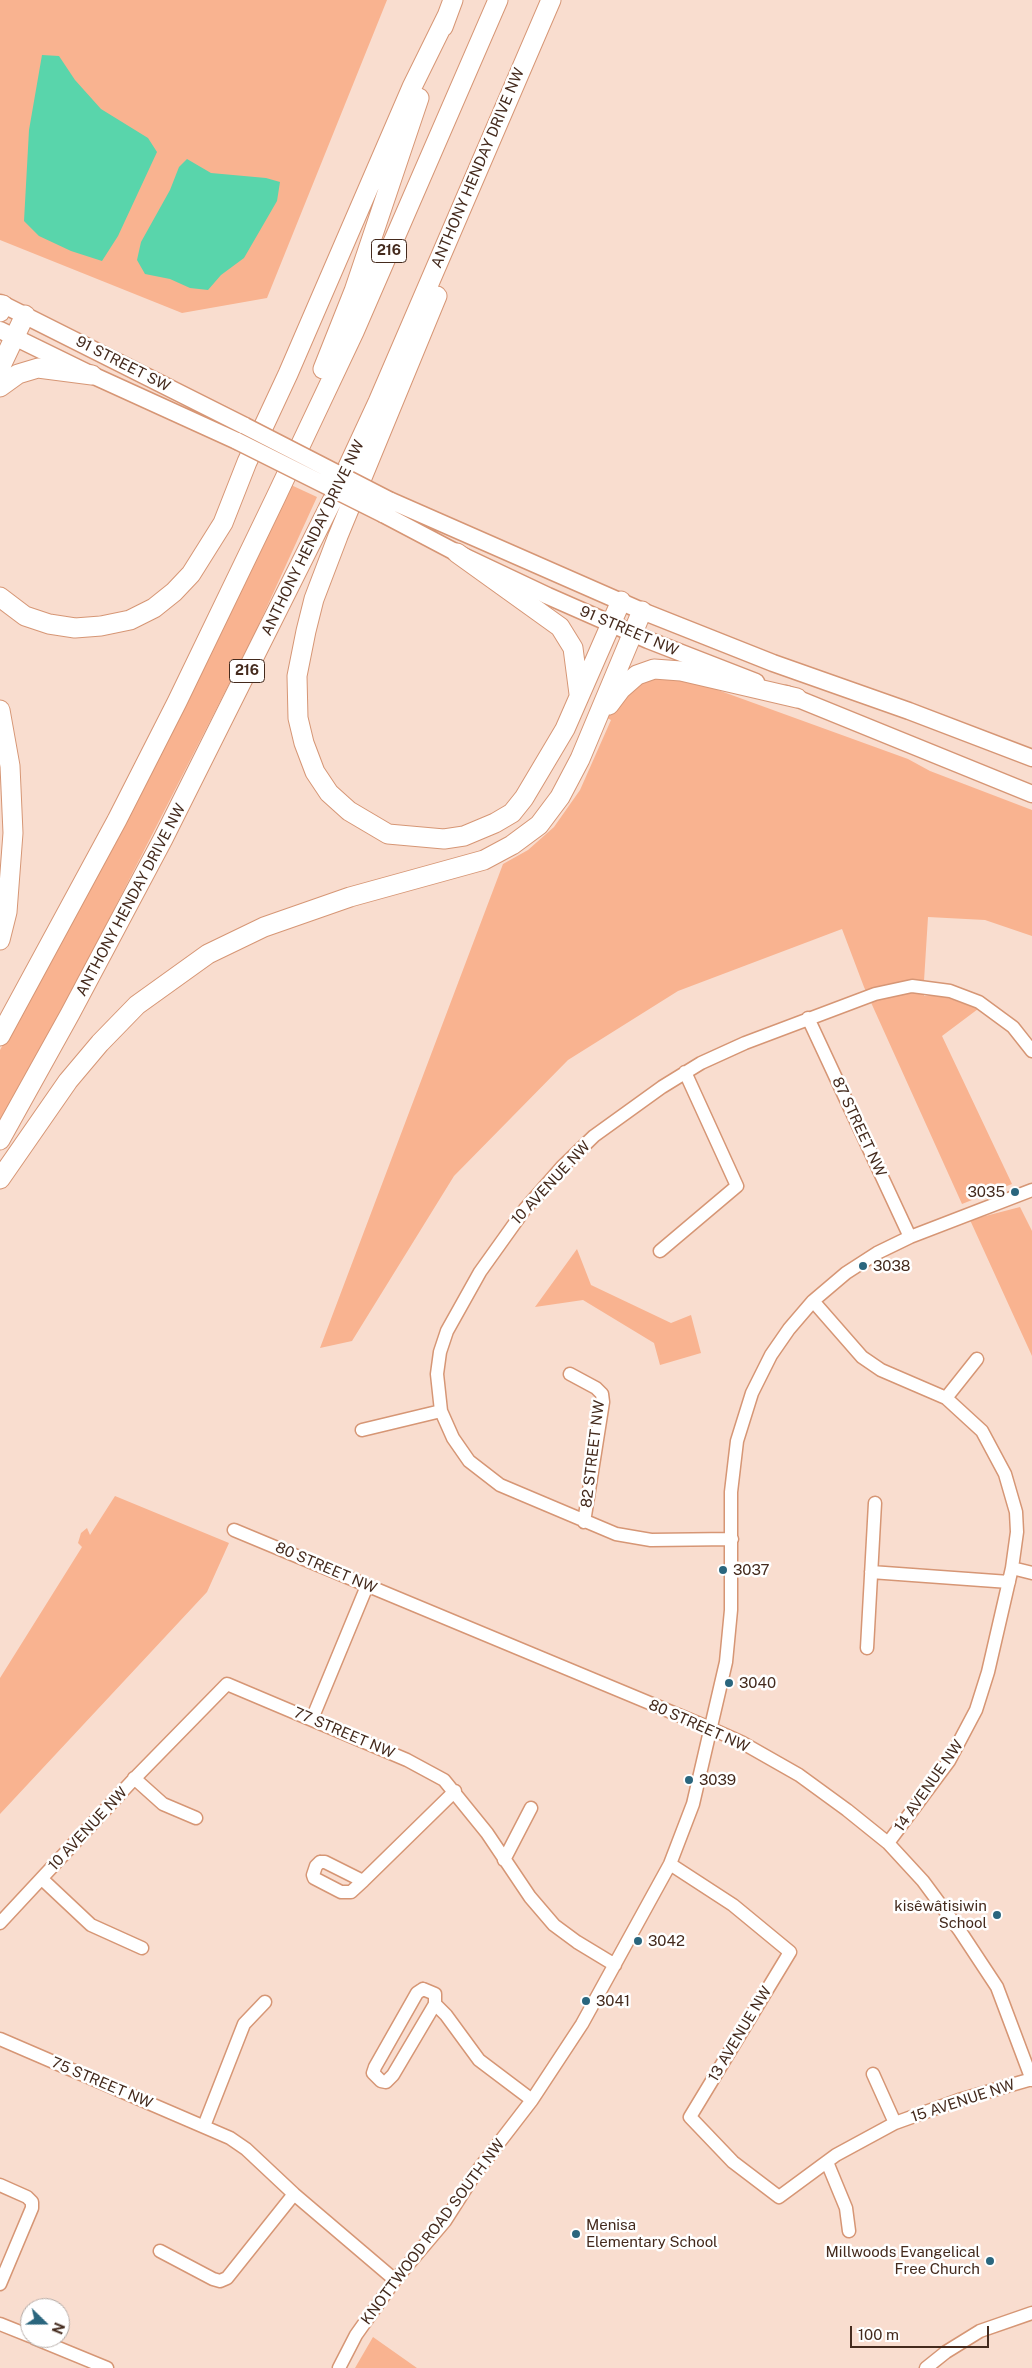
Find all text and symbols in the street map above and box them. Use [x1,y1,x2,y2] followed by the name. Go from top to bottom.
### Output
[428,65,528,271] street label: ANTHONY HENDAY DRIVE NW
[372,240,406,262] road number: 216
[73,332,173,396] street label: 91 STREET SW
[258,437,368,639] street label: ANTHONY HENDAY DRIVE NW
[577,602,681,660] street label: 91 STREET NW
[230,659,264,682] road number: 216
[73,801,189,999] street label: ANTHONY HENDAY DRIVE NW
[828,1074,890,1180] street label: 87 STREET NW
[508,1137,594,1229] street label: 10 AVENUE NW
[968,1183,1005,1201] place label: 3035
[1009,1186,1021,1198] marker: 3035
[873,1257,910,1275] place label: 3038
[857,1260,869,1272] marker: 3038
[577,1399,609,1509] street label: 82 STREET NW
[273,1539,379,1597] street label: 80 STREET NW
[733,1561,770,1579] place label: 3037
[717,1564,729,1576] marker: 3037
[739,1674,776,1692] place label: 3040
[723,1677,735,1689] marker: 3040
[646,1696,752,1756] street label: 80 STREET NW
[291,1704,397,1762] street label: 77 STREET NW
[891,1737,967,1835] street label: 14 AVENUE NW
[699,1771,736,1789] place label: 3039
[683,1774,695,1786] marker: 3039
[45,1783,131,1875] street label: 10 AVENUE NW
[894,1897,987,1932] place label: kisêwâtisiwin School
[991,1909,1003,1921] marker: kisêwâtisiwin School
[648,1932,685,1950] place label: 3042
[632,1935,644,1947] marker: 3042
[704,1983,776,2085] street label: 13 AVENUE NW
[596,1992,630,2010] place label: 3041
[580,1995,592,2007] marker: 3041
[49,2054,155,2112] street label: 75 STREET NW
[909,2076,1017,2126] street label: 15 AVENUE NW
[357,2136,509,2328] street label: KNOTTWOOD ROAD SOUTH NW
[586,2216,718,2251] place label: Menisa Elementary School
[570,2228,582,2240] marker: Menisa Elementary School
[826,2243,980,2278] place label: Millwoods Evangelical Free Church
[984,2255,996,2267] marker: Millwoods Evangelical Free Church
[20,2298,70,2348] north arrow
[852,2316,991,2348] scale bar
[49,2320,67,2336] text: N
[858,2326,899,2343] text: 100 m

